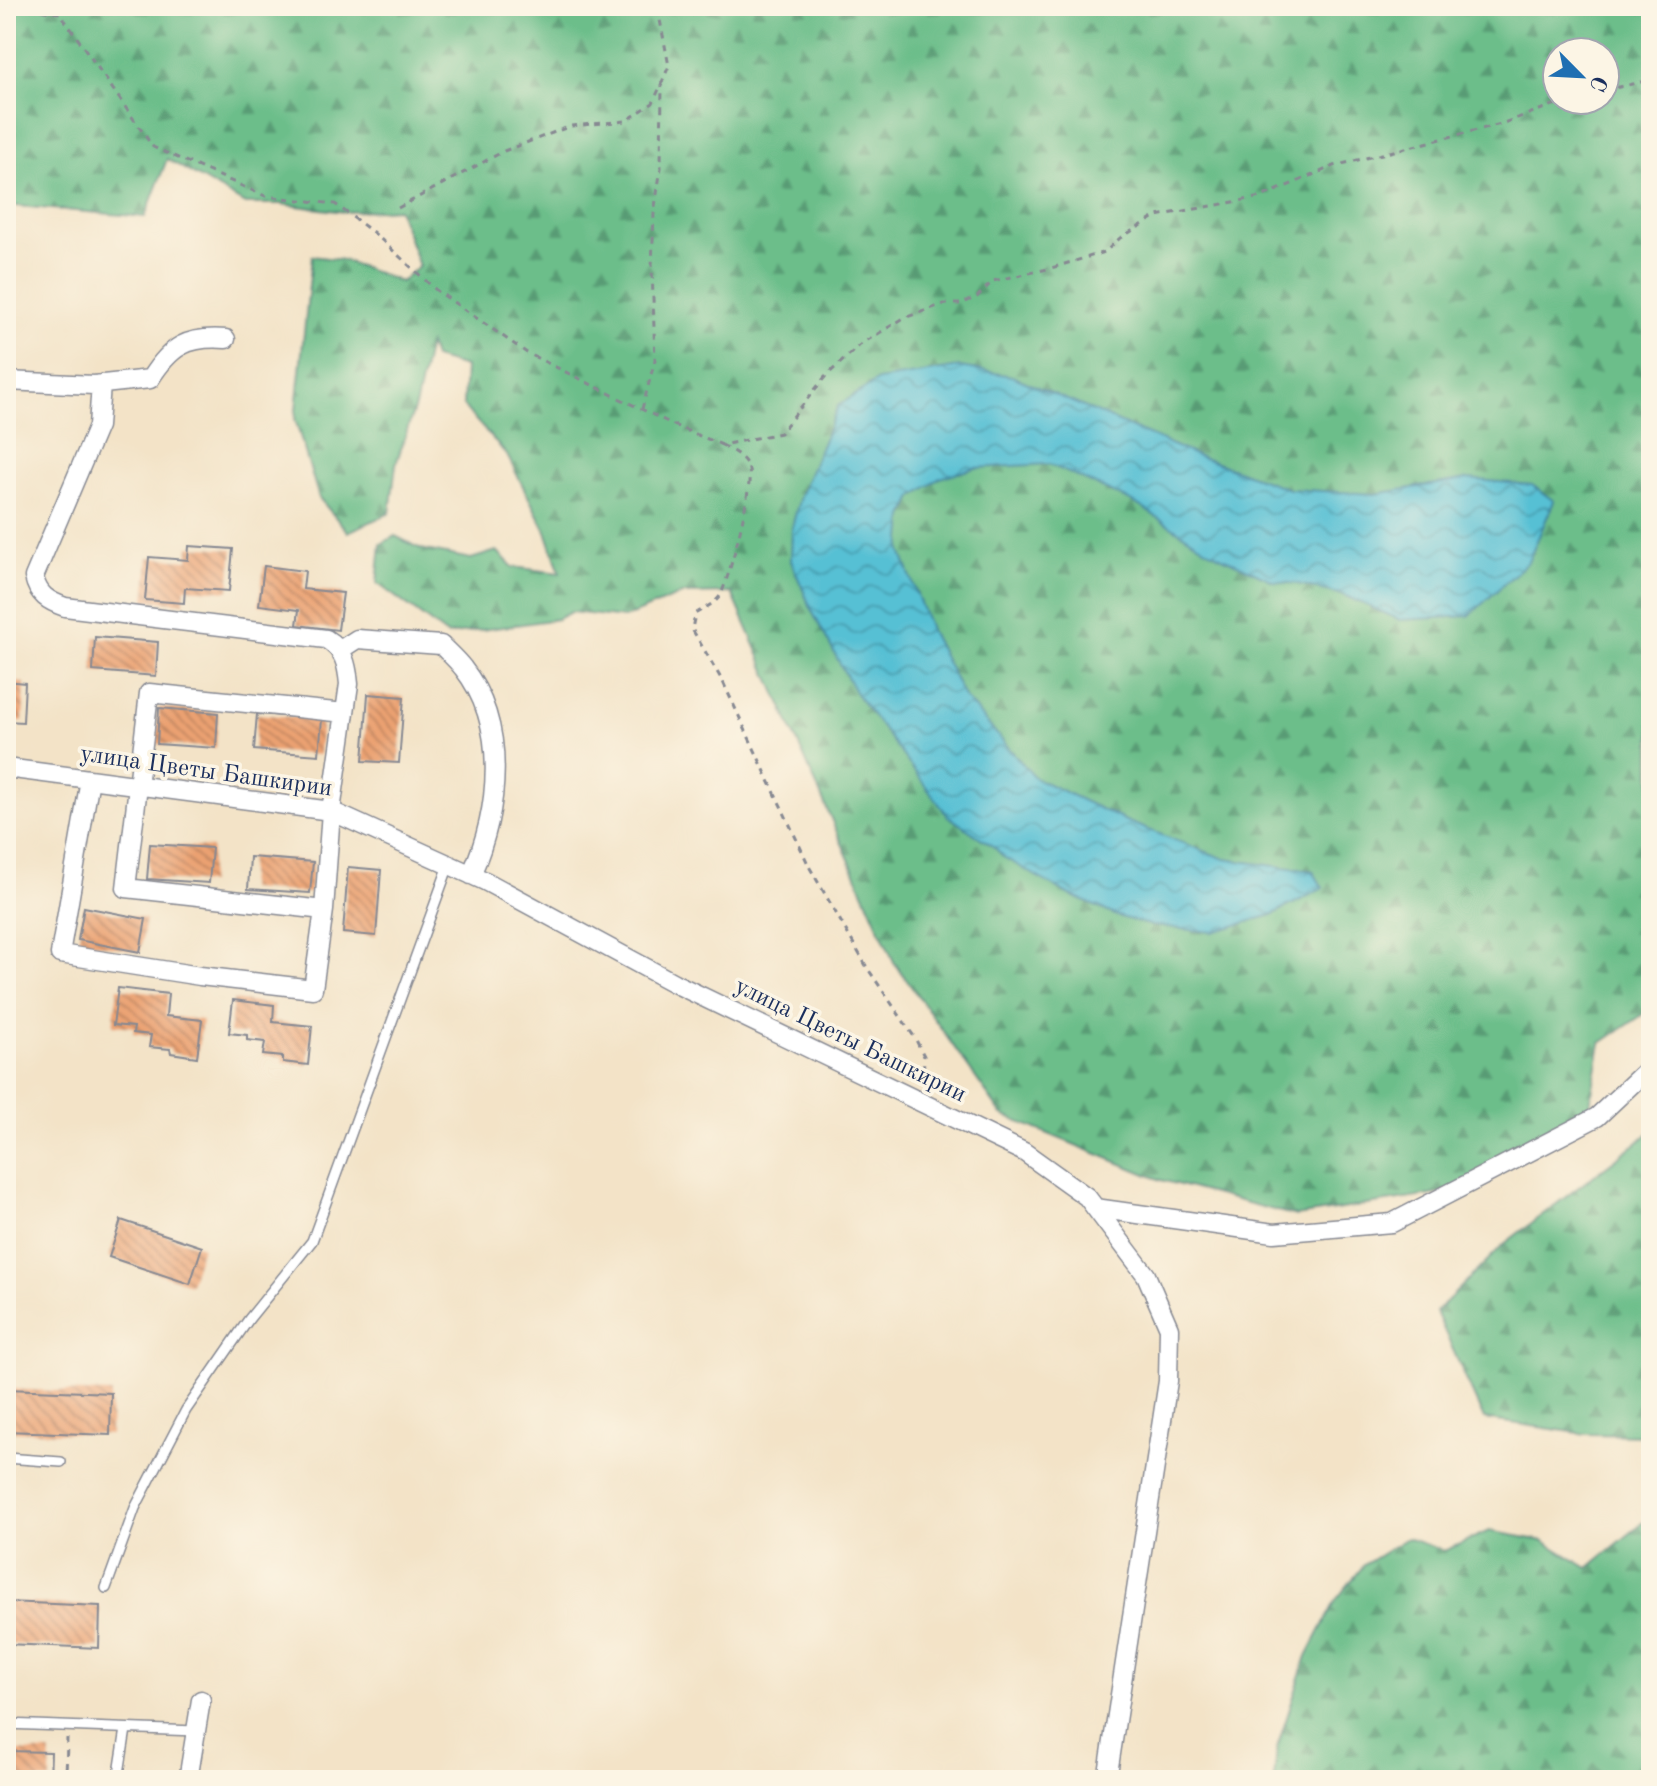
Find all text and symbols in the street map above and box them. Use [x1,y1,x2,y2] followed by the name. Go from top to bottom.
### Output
[1541,36,1621,116] north arrow
[1584,72,1610,94] text: С
[79,742,333,802] street label: улица Цветы Башкирии
[731,975,969,1107] street label: улица Цветы Башкирии

